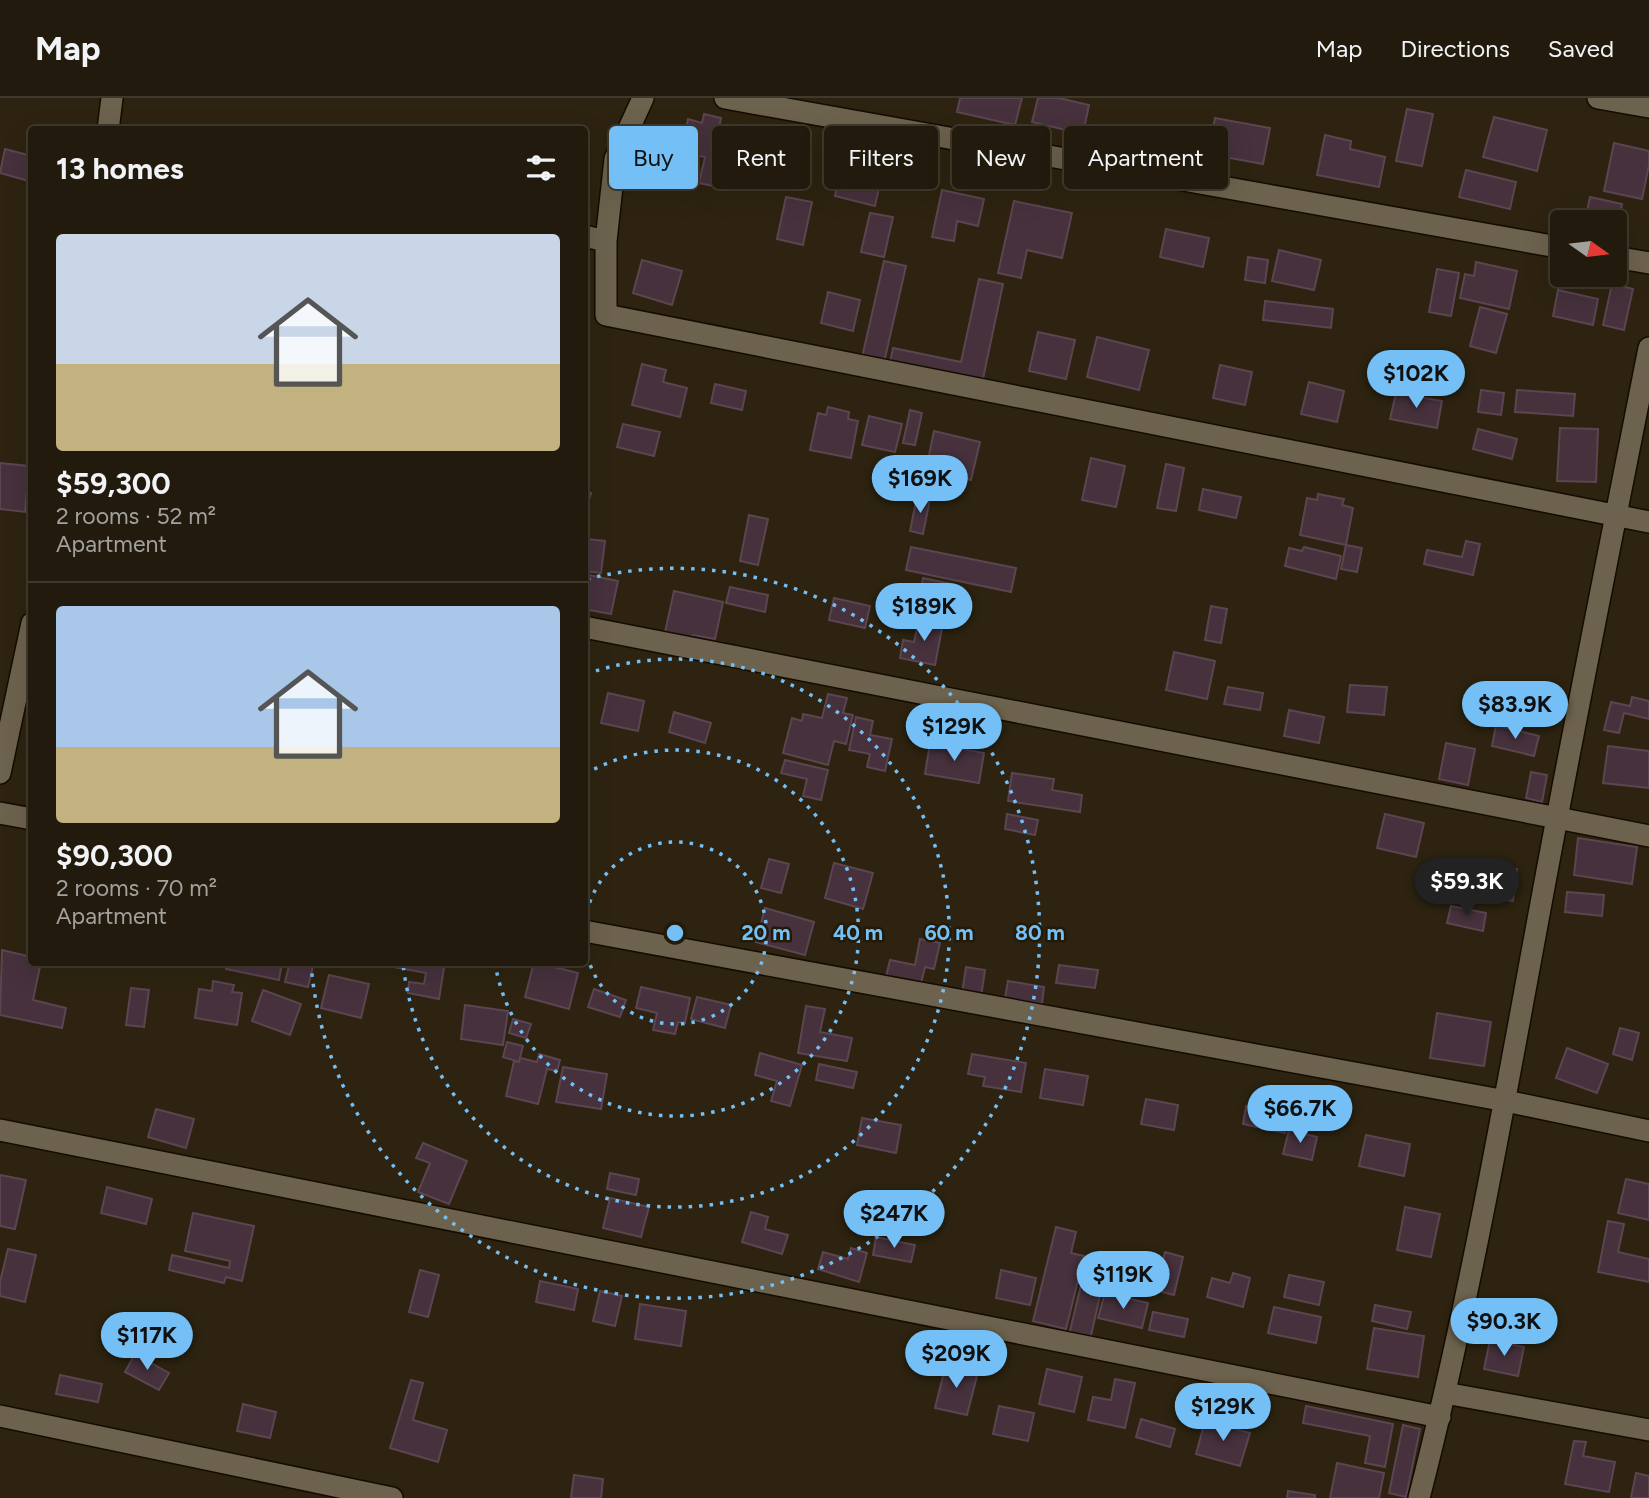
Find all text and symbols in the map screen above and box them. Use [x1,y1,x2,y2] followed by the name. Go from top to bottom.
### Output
[35,29,101,68] text: Map
[1316,34,1362,63] text: Map
[1400,34,1510,63] text: Directions
[1548,34,1614,63] text: Saved
[609,126,698,189] chip: Buy
[712,126,810,189] chip: Rent
[824,126,938,189] chip: Filters
[952,126,1050,189] chip: New
[1064,126,1228,189] chip: Apartment
[522,149,560,187] icon: filters
[56,150,184,187] text: 13 homes
[1550,210,1628,287] north arrow
[1550,210,1627,287] map controls
[245,279,371,405] icon: home
[1367,350,1465,410] pin: $102K
[1383,359,1449,387] text: $102K
[871,456,969,515] pin: $169K
[888,464,952,492] text: $169K
[56,465,171,502] text: $59,300
[56,502,216,530] text: 2 rooms · 52 m²
[56,530,167,558] text: Apartment
[875,584,973,643] pin: $189K
[891,592,957,620] text: $189K
[245,651,371,777] icon: home
[1458,682,1572,741] pin: $83.9K
[1478,690,1552,718] text: $83.9K
[905,704,1003,763] pin: $129K
[922,712,986,740] text: $129K
[56,837,173,874] text: $90,300
[1410,858,1524,918] pin: $59.3K
[1430,867,1504,895] text: $59.3K
[56,874,217,902] text: 2 rooms · 70 m²
[56,902,167,930] text: Apartment
[741,920,791,945] text: 20 m
[833,920,883,945] text: 40 m
[924,920,974,945] text: 60 m
[1015,920,1065,945] text: 80 m
[663,921,687,945] centre of rings
[1243,1086,1357,1145] pin: $66.7K
[1263,1094,1337,1122] text: $66.7K
[845,1190,943,1250] pin: $247K
[860,1199,928,1227] text: $247K
[1074,1252,1172,1311] pin: $119K
[1093,1260,1153,1288] text: $119K
[1447,1298,1561,1358] pin: $90.3K
[1467,1307,1541,1335] text: $90.3K
[98,1312,196,1372] pin: $117K
[117,1321,177,1349] text: $117K
[907,1330,1005,1390] pin: $209K
[921,1339,991,1367] text: $209K
[1174,1384,1272,1443] pin: $129K
[1191,1392,1255,1420] text: $129K

